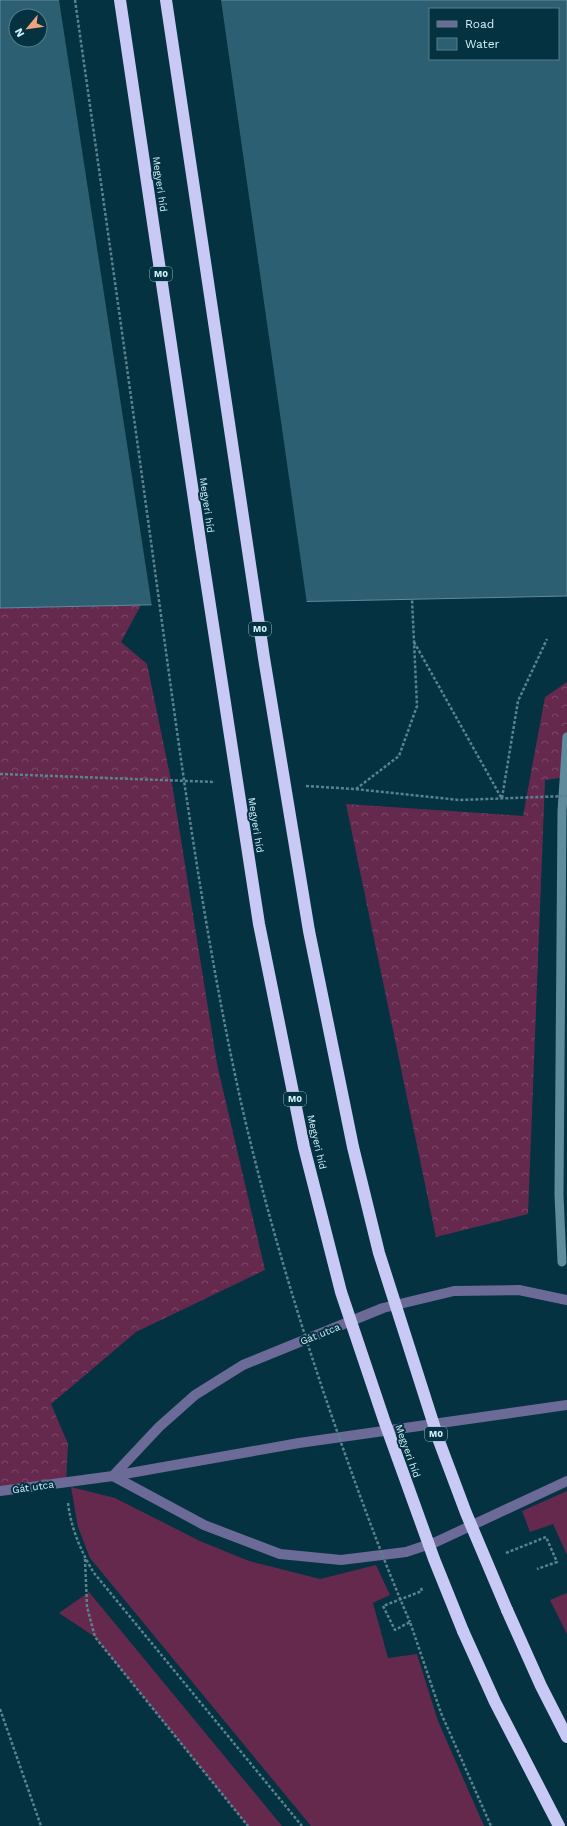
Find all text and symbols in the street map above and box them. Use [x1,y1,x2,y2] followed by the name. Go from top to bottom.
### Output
[8,8,48,48] north arrow
[429,8,559,60] legend
[465,17,494,31] text: Road
[12,26,27,39] text: N
[465,37,500,51] text: Water
[151,156,169,212] street label: Megyeri híd
[150,267,172,281] road number: M0
[198,477,216,533] street label: Megyeri híd
[249,622,271,636] road number: M0
[246,797,266,853] street label: Megyeri híd
[284,1092,306,1106] road number: M0
[305,1114,329,1170] street label: Megyeri híd
[299,1321,342,1347] street label: Gát utca
[393,1423,423,1479] street label: Megyeri híd
[425,1427,447,1441] road number: M0
[11,1479,55,1495] street label: Gát utca

